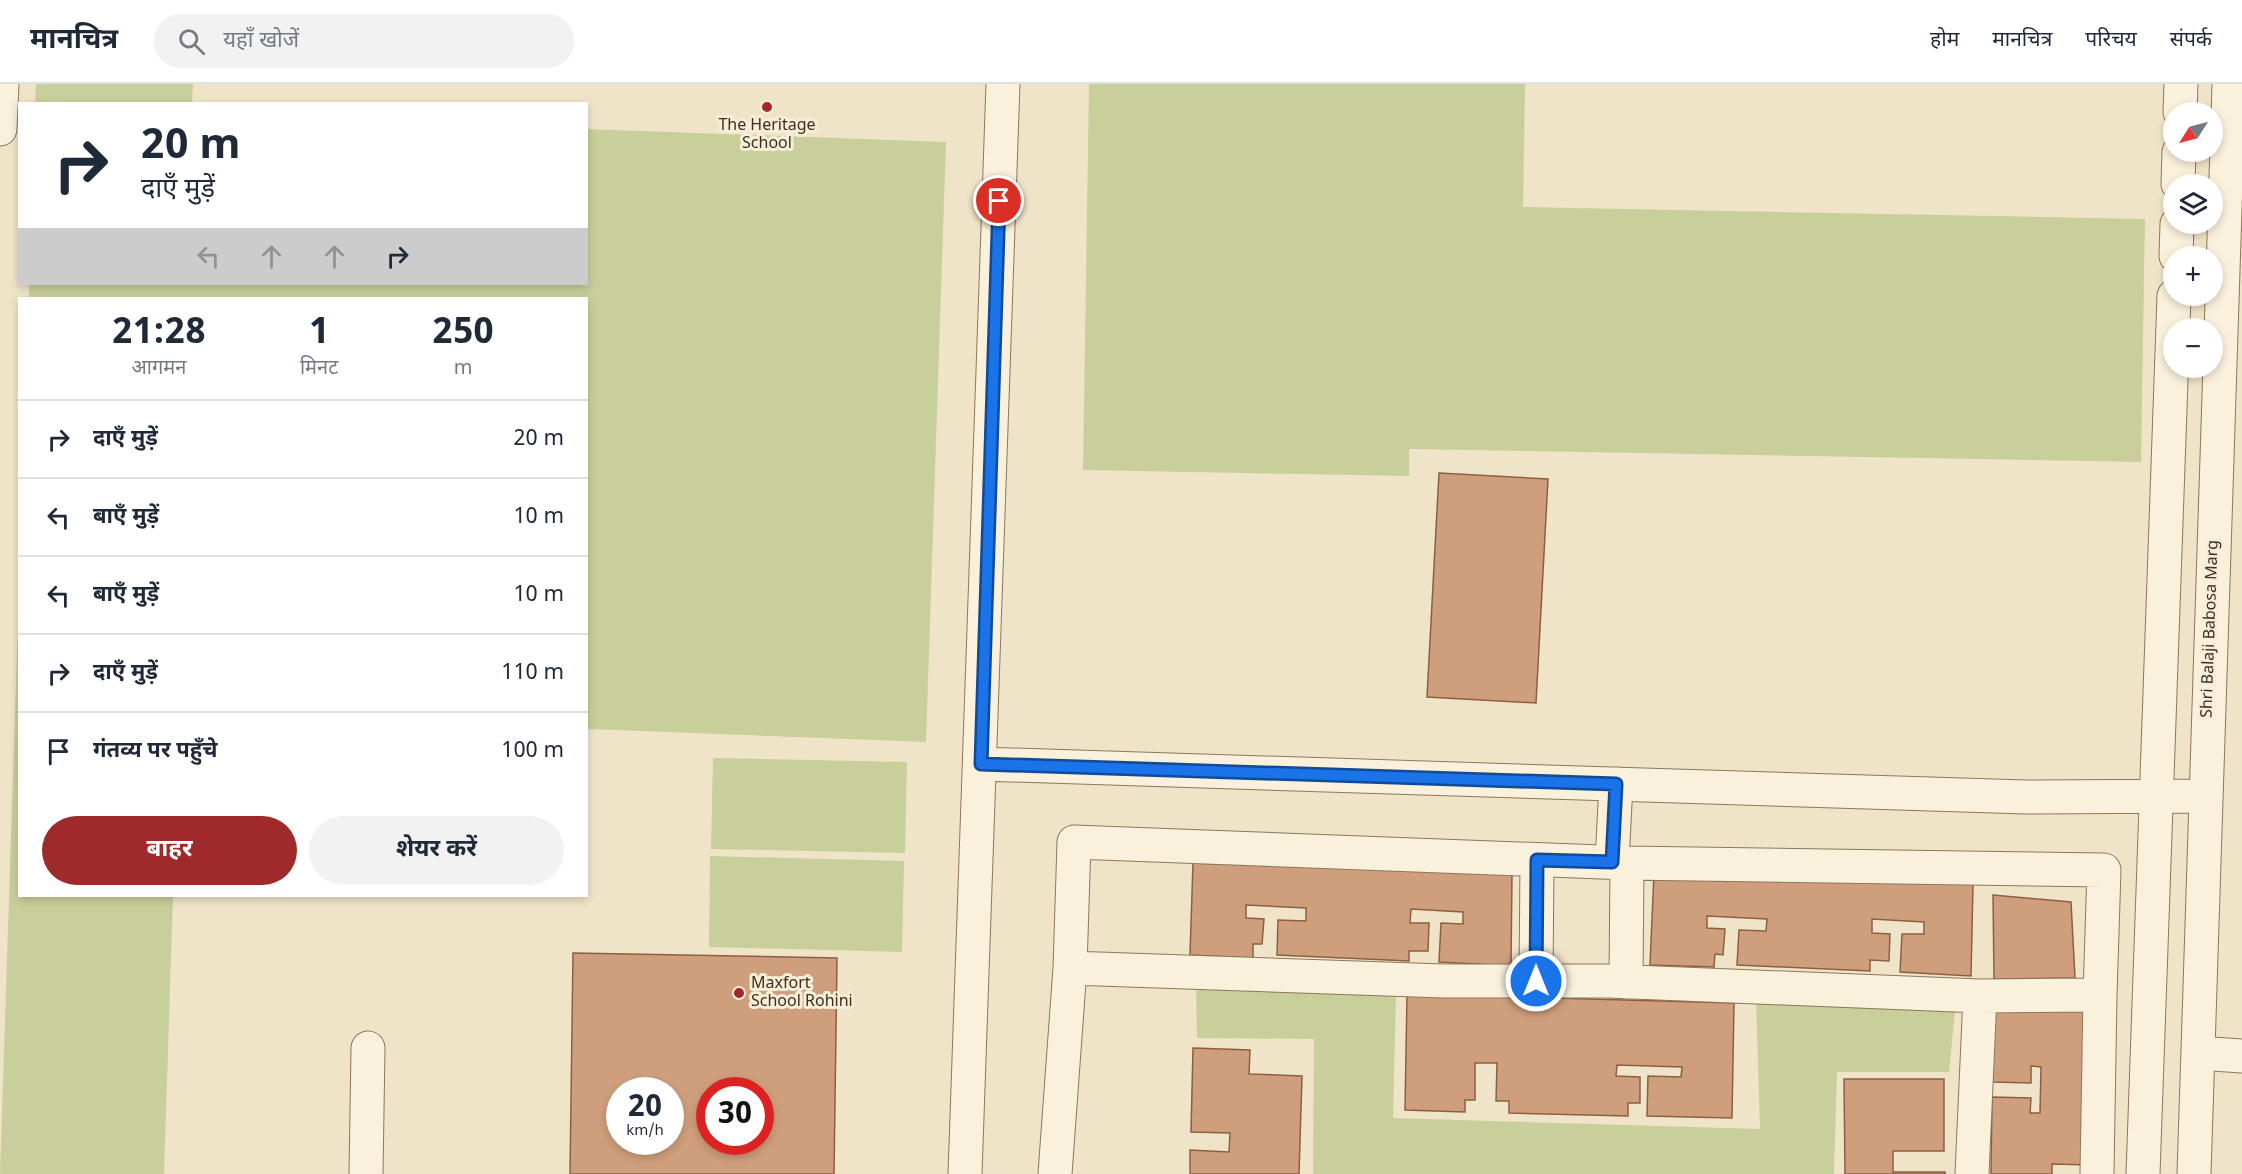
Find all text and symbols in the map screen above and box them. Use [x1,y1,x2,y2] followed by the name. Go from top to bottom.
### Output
[154,14,574,68] search box
[30,23,118,59] text: मानचित्र
[175,25,208,58] icon: search
[223,27,299,56] text: यहाँ खोजें
[1930,27,1959,55] text: होम
[1992,27,2052,55] text: मानचित्र
[2085,27,2137,55] text: परिचय
[2170,27,2212,55] text: संपर्क
[760,100,774,114] marker: The Heritage School
[2163,102,2223,162] north arrow
[2163,102,2223,378] map controls
[718,116,816,155] place label: The Heritage School
[141,120,241,175] text: 20 m
[42,126,120,204] icon: right
[141,173,215,208] text: दाएँ मुड़ें
[2163,174,2223,234] button: layers
[973,175,1024,226] pin
[982,184,1015,217] icon: arrive
[192,240,225,273] icon: left
[255,240,288,273] icon: ahead
[318,240,351,273] icon: ahead
[381,240,414,273] icon: right
[2163,246,2223,306] button: +
[112,311,206,358] text: 21:28
[309,311,329,358] text: 1
[433,311,494,358] text: 250
[2163,318,2223,378] button: −
[132,356,186,382] text: आगमन
[300,356,338,382] text: मिनट
[454,356,472,382] text: m
[42,423,75,456] icon: right
[93,425,158,454] text: दाएँ मुड़ें
[513,425,564,454] text: 20 m
[42,501,75,534] icon: left
[93,503,159,532] text: बाएँ मुड़ें
[513,503,564,532] text: 10 m
[2197,540,2225,718] street label: Shri Balaji Babosa Marg
[42,579,75,612] icon: left
[93,581,159,610] text: बाएँ मुड़ें
[513,581,564,610] text: 10 m
[42,657,75,690] icon: right
[93,659,158,688] text: दाएँ मुड़ें
[501,659,564,688] text: 110 m
[42,735,75,768] icon: arrive
[93,737,218,766] text: गंतव्य पर पहुँचे
[501,737,564,766] text: 100 m
[42,816,297,885] button: बाहर
[309,816,564,885] button: शेयर करें
[1504,949,1568,1013] position arrow
[751,974,853,1013] place label: Maxfort School Rohini
[732,986,746,1000] marker: Maxfort School Rohini
[696,1077,774,1155] speed limit sign: 30
[628,1089,662,1128] text: 20
[626,1122,664,1141] text: km/h

